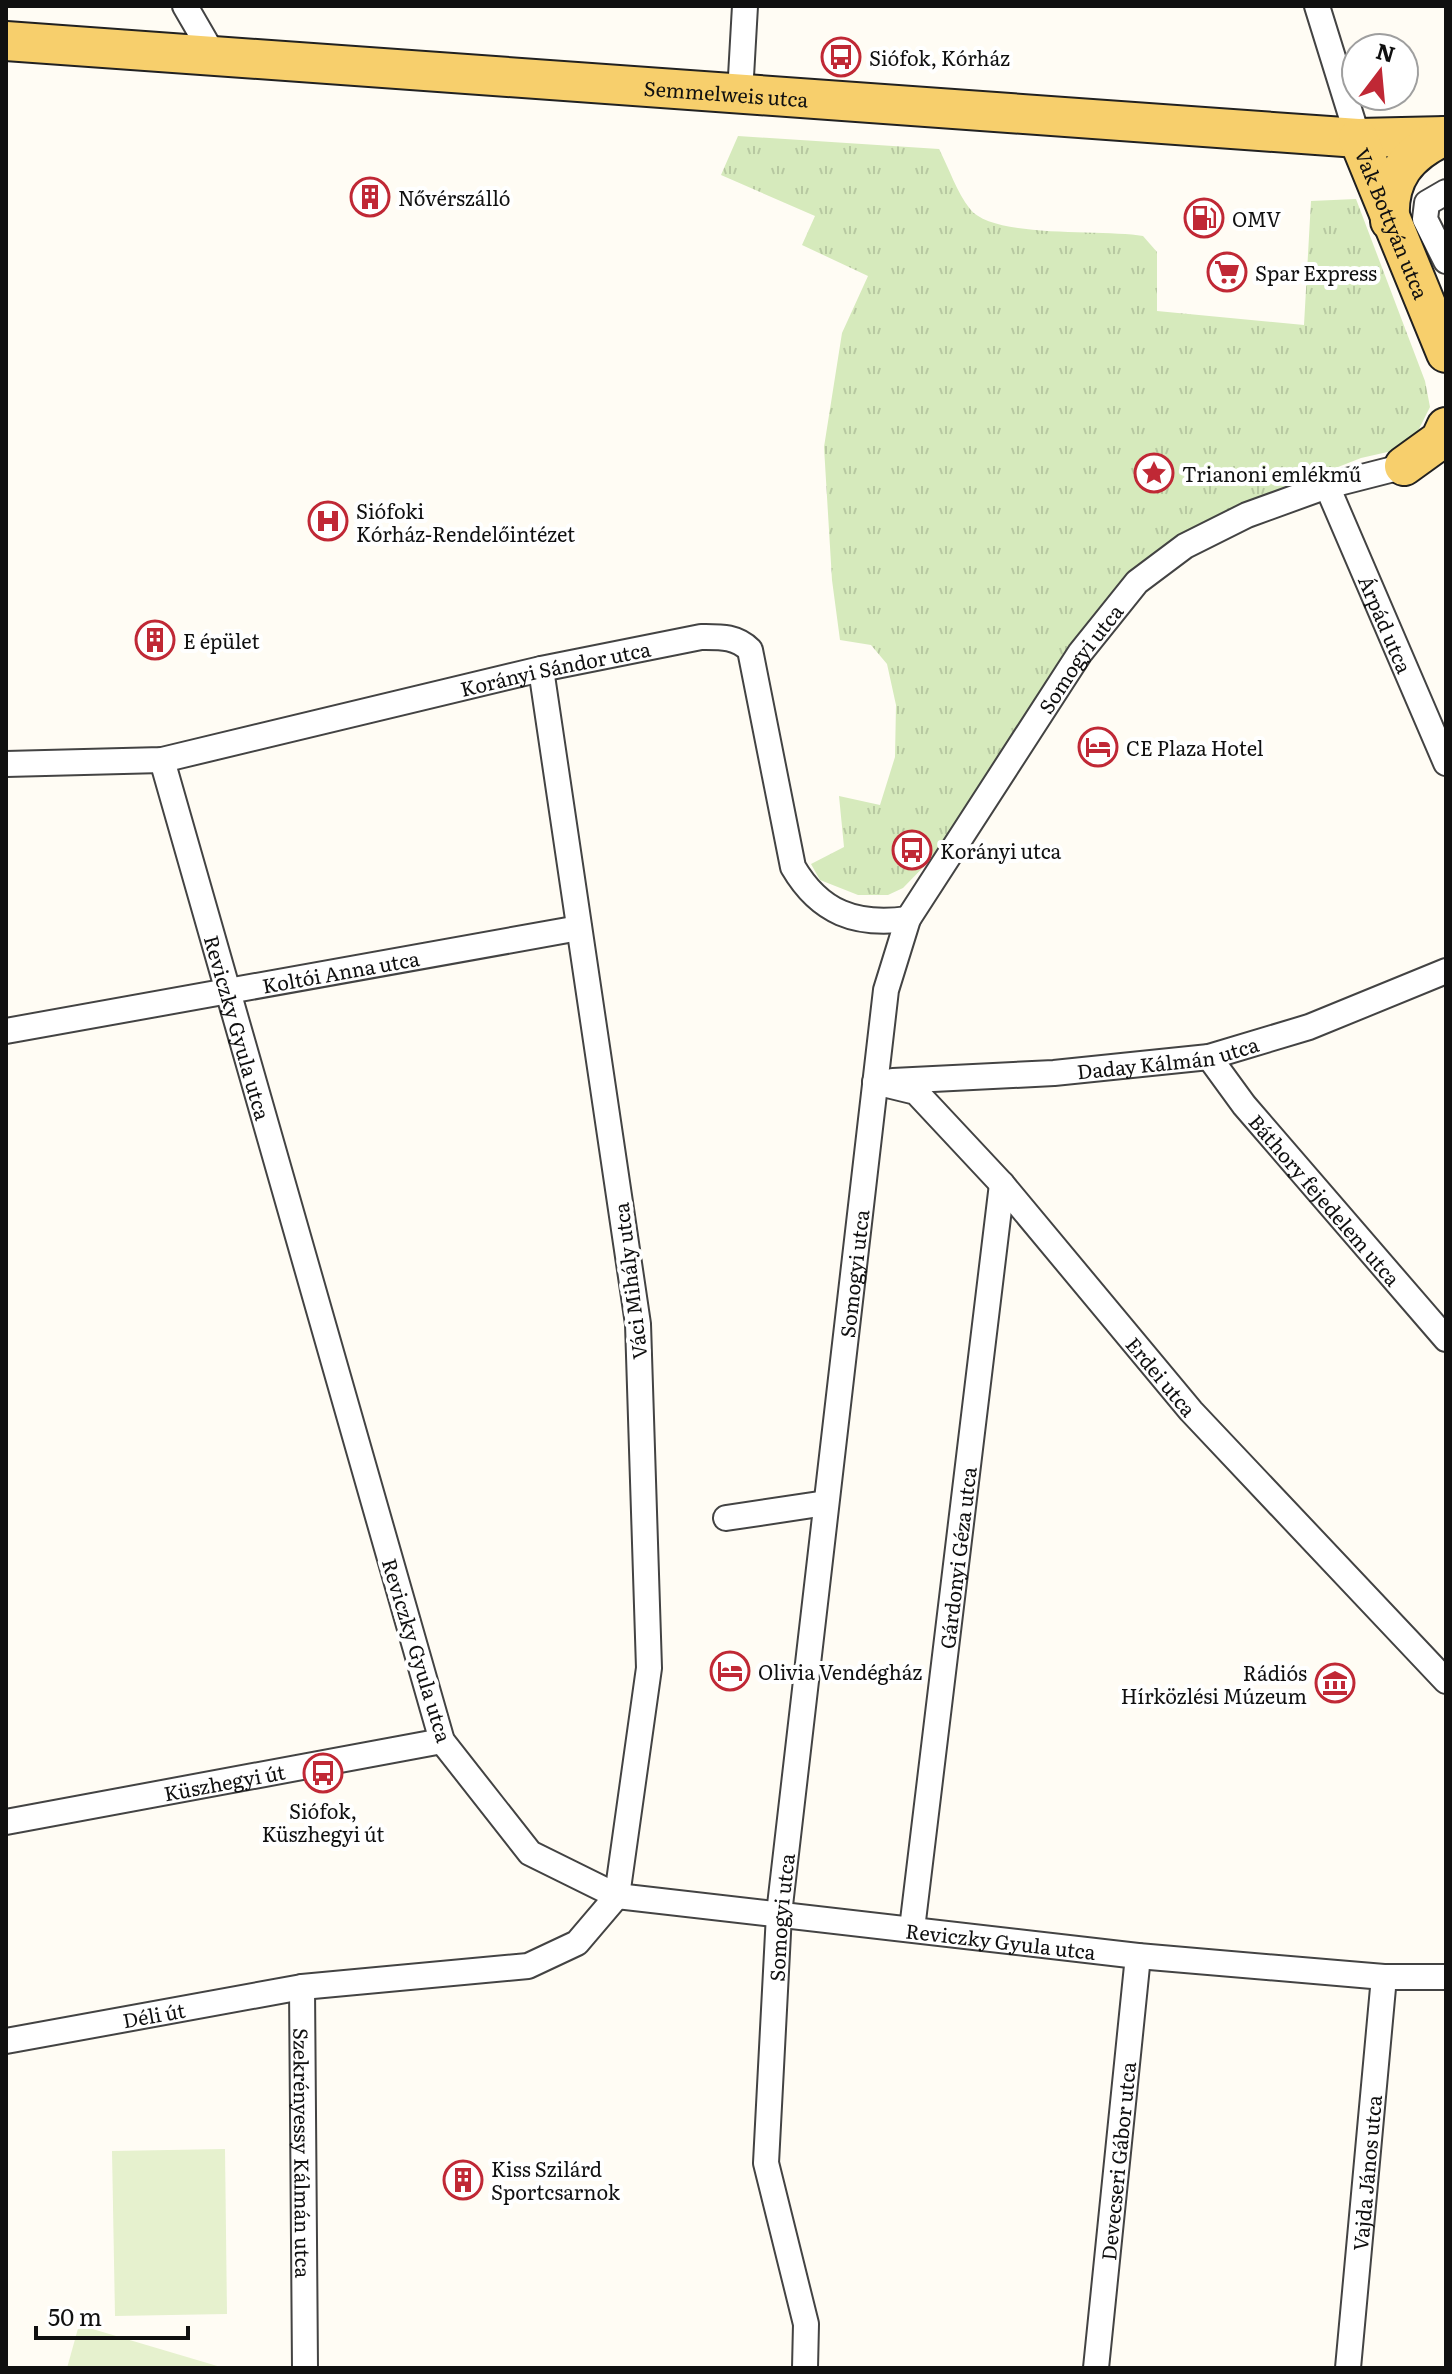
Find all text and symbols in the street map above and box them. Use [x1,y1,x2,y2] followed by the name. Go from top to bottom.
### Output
[1340,32,1420,112] north arrow
[1373,33,1399,70] text: N
[820,36,862,78] bus stop icon: Siófok, Kórház
[869,42,1010,72] place label: Siófok, Kórház
[643,72,810,114] street label: Semmelweis utca
[1348,143,1437,304] street label: Vak Bottyán utca
[349,176,391,218] building icon: Nővérszálló
[398,182,510,212] place label: Nővérszálló
[1183,197,1225,239] fuel station icon: OMV
[1232,203,1281,233] place label: OMV
[1206,251,1248,293] supermarket icon: Spar Express
[1255,257,1377,287] place label: Spar Express
[1133,452,1175,494] place icon: Trianoni emlékmű
[1182,458,1362,488] place label: Trianoni emlékmű
[356,495,575,548] place label: Siófoki Kórház-Rendelőintézet
[307,500,349,542] hospital icon: Siófoki Kórház-Rendelőintézet
[1352,570,1421,678] street label: Árpád utca
[1030,597,1129,719] street label: Somogyi utca
[134,619,176,661] building icon: E épület
[183,625,260,655] place label: E épület
[457,632,653,703] street label: Korányi Sándor utca
[1077,726,1119,768] hotel icon: CE Plaza Hotel
[1126,732,1264,762] place label: CE Plaza Hotel
[891,829,933,871] bus stop icon: Korányi utca
[940,835,1062,865] place label: Korányi utca
[198,931,279,1124] street label: Reviczky Gyula utca
[260,942,422,1000] street label: Koltói Anna utca
[1075,1028,1262,1086] street label: Daday Kálmán utca
[1243,1107,1408,1292] street label: Báthory fejedelem utca
[604,1201,653,1361] street label: Váci Mihály utca
[831,1208,875,1339] street label: Somogyi utca
[1120,1330,1204,1423] street label: Erdei utca
[931,1465,983,1651] street label: Gárdonyi Géza utca
[376,1554,460,1746] street label: Reviczky Gyula utca
[709,1650,751,1692] hotel icon: Olivia Vendégház
[758,1656,923,1686] place label: Olivia Vendégház
[1121,1657,1307,1710] place label: Rádiós Hírközlési Múzeum
[1314,1662,1356,1704] museum icon: Rádiós Hírközlési Múzeum
[302,1752,344,1794] bus stop icon: Siófok, Küszhegyi út
[161,1756,287,1807] street label: Küszhegyi út
[262,1795,384,1848] place label: Siófok, Küszhegyi út
[760,1851,801,1982] street label: Somogyi utca
[904,1914,1098,1966] street label: Reviczky Gyula utca
[120,1994,187,2034] street label: Déli út
[287,2028,319,2278] street label: Szekrényessy Kálmán utca
[1092,2060,1142,2262] street label: Devecseri Gábor utca
[1344,2093,1388,2252] street label: Vajda János utca
[491,2153,621,2206] place label: Kiss Szilárd Sportcsarnok
[442,2159,484,2201] building icon: Kiss Szilárd Sportcsarnok
[36,2290,188,2340] scale bar
[48,2298,102,2333] text: 50 m

